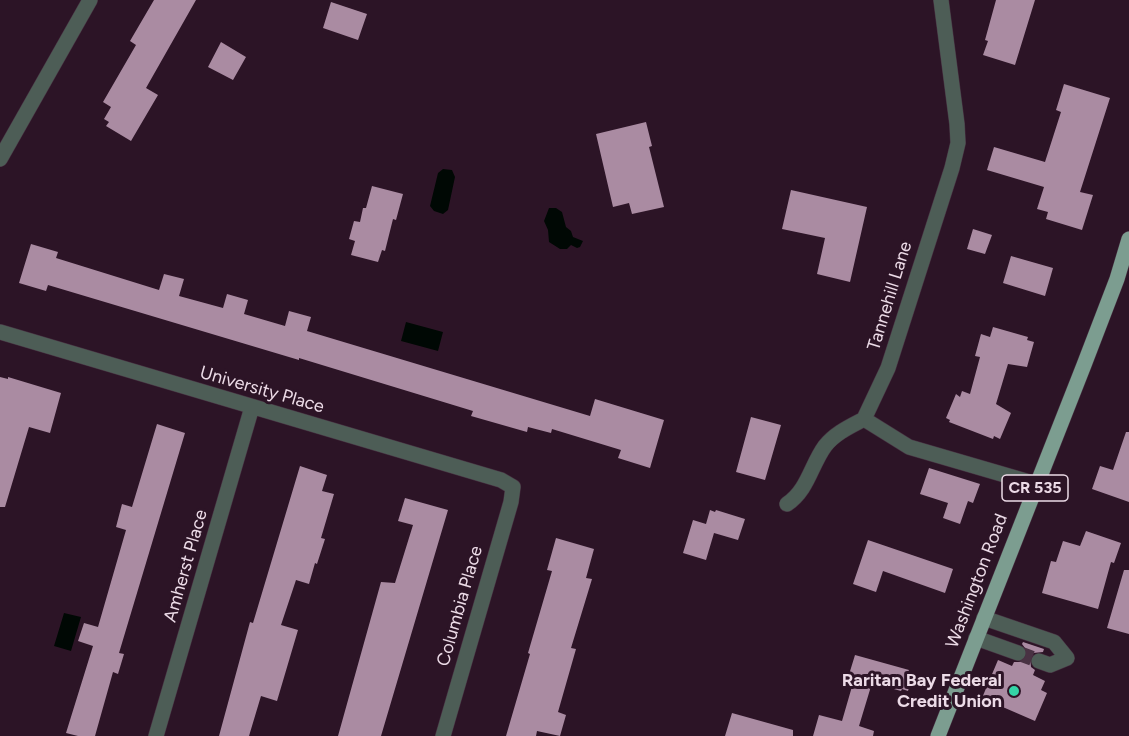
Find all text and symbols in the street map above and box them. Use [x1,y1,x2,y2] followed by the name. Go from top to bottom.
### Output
[863,239,917,353] street label: Tannehill Lane
[197,362,327,418] street label: University Place
[1002,475,1068,501] road number: CR 535
[160,507,212,625] street label: Amherst Place
[941,511,1013,651] street label: Washington Road
[432,543,488,669] street label: Columbia Place
[842,670,1002,712] place label: Raritan Bay Federal Credit Union
[1007,684,1021,698] marker: Raritan Bay Federal Credit Union

